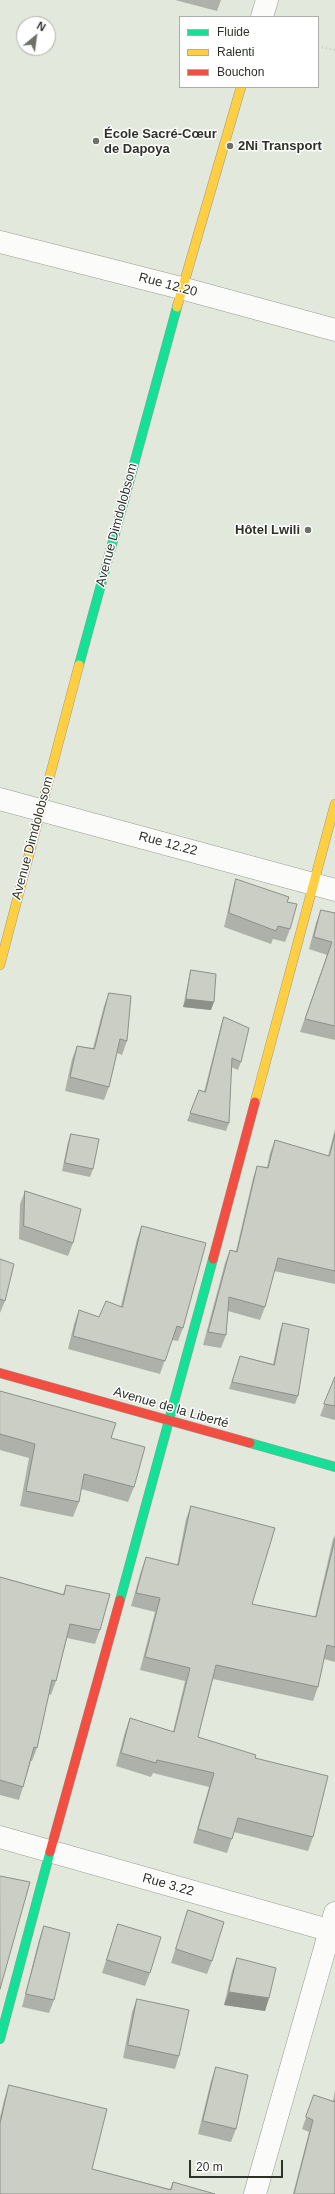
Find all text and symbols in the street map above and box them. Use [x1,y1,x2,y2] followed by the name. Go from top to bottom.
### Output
[16,16,56,56] north arrow
[179,16,319,88] legend
[35,19,48,34] text: N
[217,25,250,39] text: Fluide
[217,45,254,59] text: Ralenti
[217,65,264,79] text: Bouchon
[104,126,217,157] place label: École Sacré-Cœur de Dapoya
[91,136,101,146] marker: École Sacré-Cœur de Dapoya
[238,138,322,154] place label: 2Ni Transport
[225,141,235,151] marker: 2Ni Transport
[137,270,199,300] street label: Rue 12.20
[93,462,141,588] street label: Avenue Dimdolobsom
[235,522,300,538] place label: Hôtel Lwili
[303,525,313,535] marker: Hôtel Lwili
[9,775,57,901] street label: Avenue Dimdolobsom
[137,829,199,859] street label: Rue 12.22
[112,1384,230,1432] street label: Avenue de la Liberté
[140,1870,196,1900] street label: Rue 3.22
[191,2152,285,2178] scale bar
[196,2160,223,2174] text: 20 m

